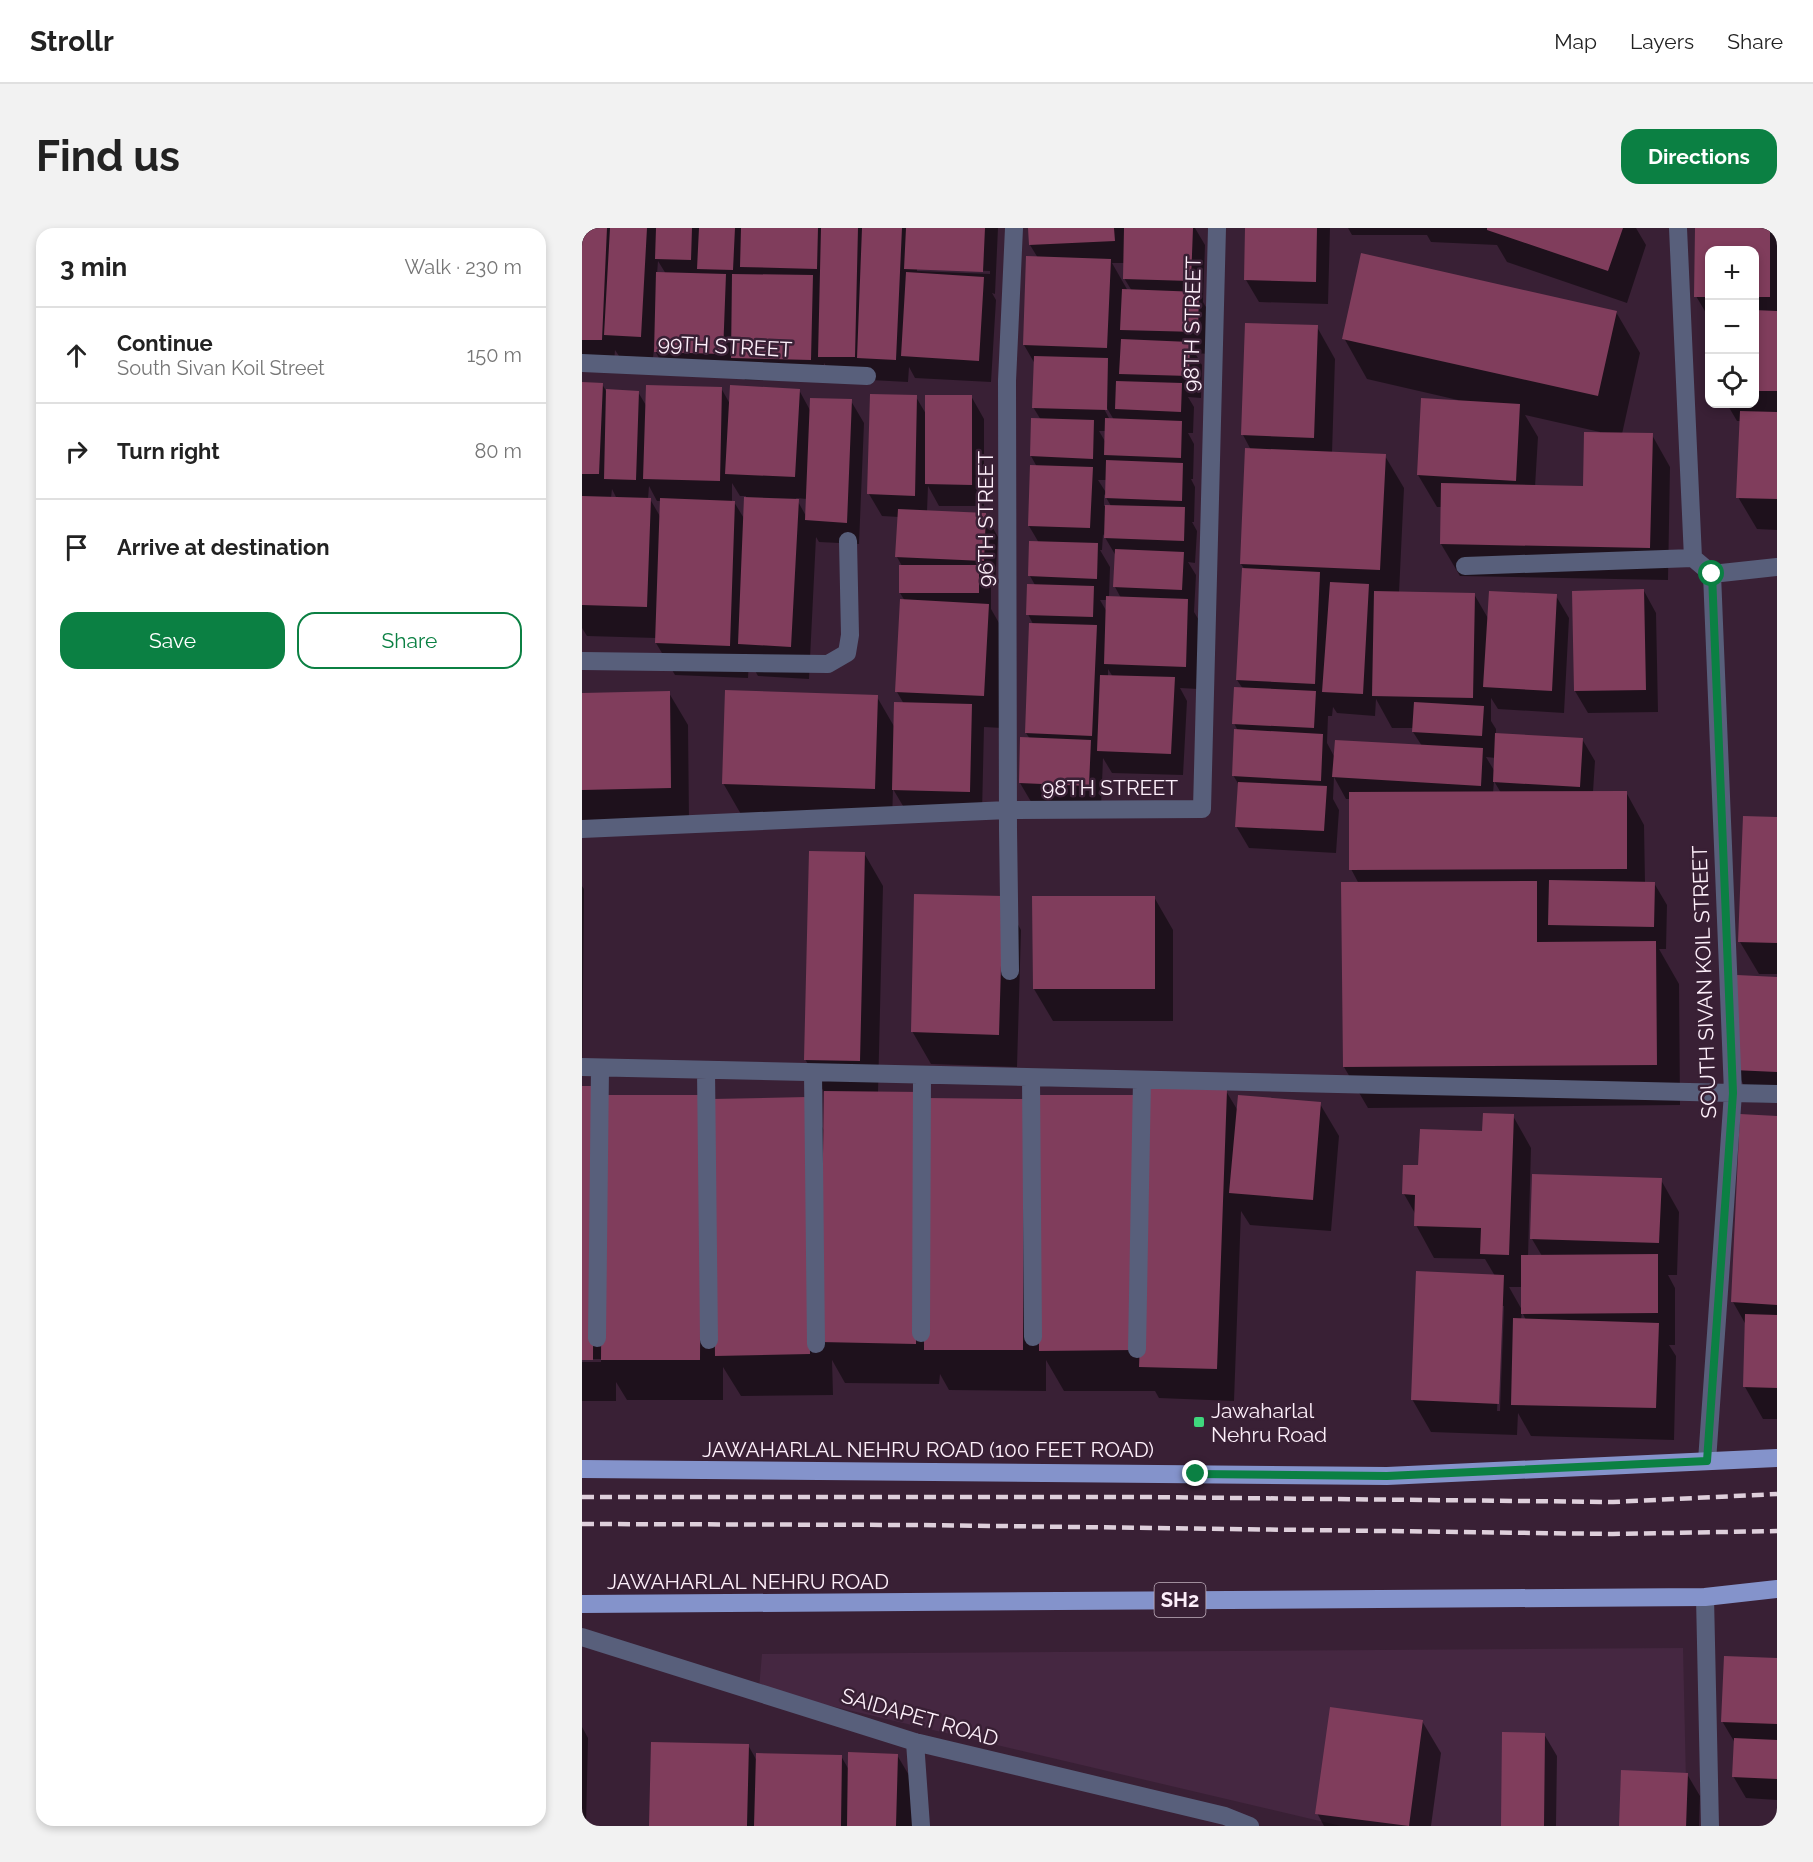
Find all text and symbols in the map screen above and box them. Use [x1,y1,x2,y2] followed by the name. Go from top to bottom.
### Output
[30,25,114,58] text: Strollr
[1554,29,1597,54] text: Map
[1630,29,1694,54] text: Layers
[1727,29,1783,54] text: Share
[1621,129,1777,184] button: Directions
[36,132,180,181] text: Find us
[1705,246,1759,408] map controls
[1705,246,1759,300] button: +
[60,252,127,282] text: 3 min
[404,255,522,279] text: Walk · 230 m
[1178,256,1206,392] street label: 98TH STREET
[1705,300,1759,354] button: −
[117,330,213,356] text: Continue
[657,330,793,362] street label: 99TH STREET
[60,339,93,372] icon: ahead
[467,343,522,367] text: 150 m
[1705,354,1759,408] button: locate
[117,356,325,380] text: South Sivan Koil Street
[60,435,93,468] icon: right
[117,438,220,464] text: Turn right
[474,439,522,463] text: 80 m
[973,451,998,587] street label: 96TH STREET
[60,531,93,564] icon: arrive
[117,534,330,560] text: Arrive at destination
[1698,560,1724,586] route start
[60,612,285,669] button: Save
[297,612,522,669] button: Share
[1042,775,1178,800] street label: 98TH STREET
[1687,845,1721,1119] street label: SOUTH SIVAN KOIL STREET
[1211,1398,1327,1447] place label: Jawaharlal Nehru Road
[1192,1415,1206,1429] marker: Jawaharlal Nehru Road
[702,1437,1154,1462] street label: JAWAHARLAL NEHRU ROAD (100 FEET ROAD)
[1182,1460,1208,1486] route end
[607,1569,889,1594] street label: JAWAHARLAL NEHRU ROAD
[1154,1583,1206,1617] road number: SH2
[839,1683,1001,1751] street label: SAIDAPET ROAD

